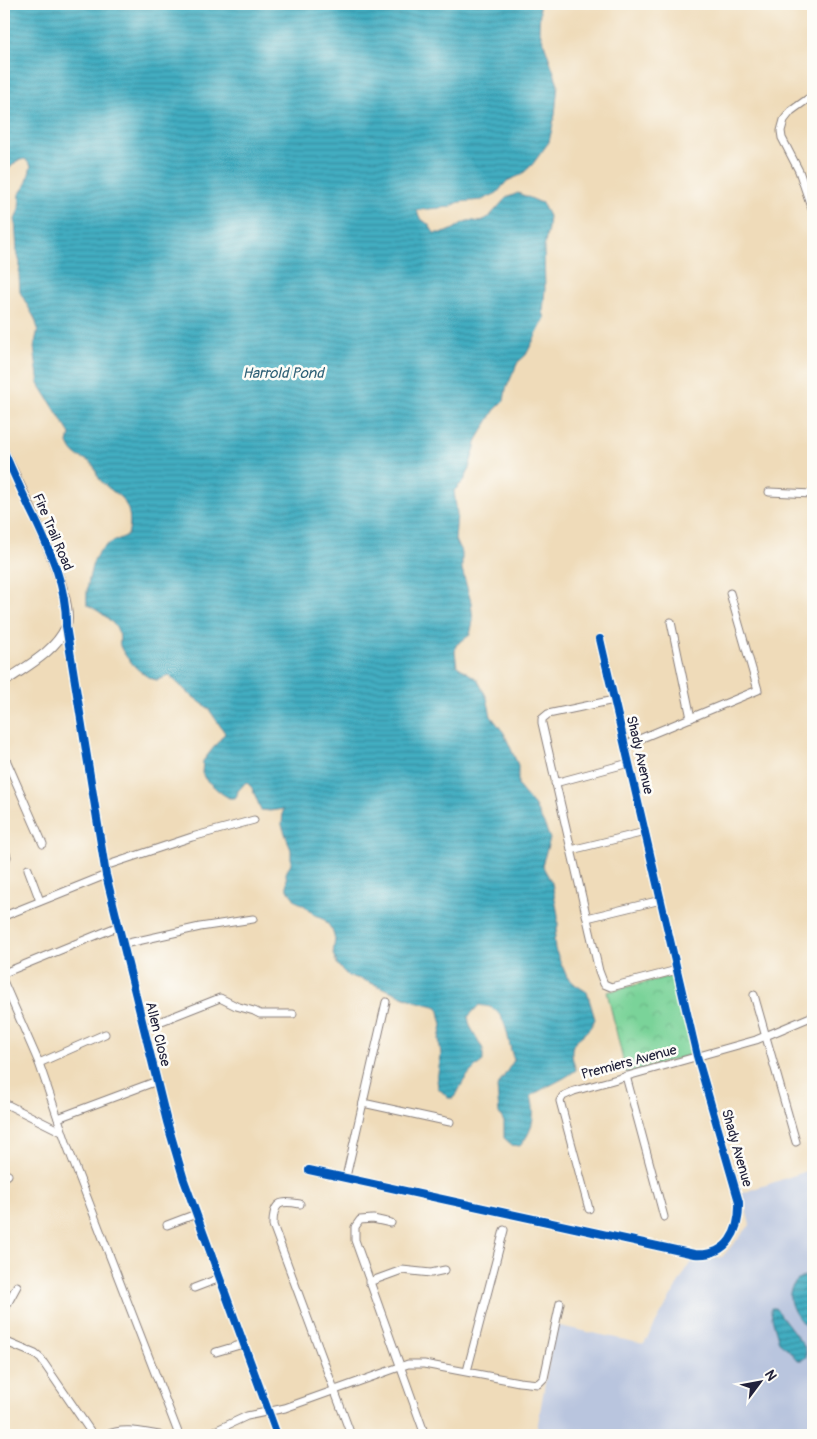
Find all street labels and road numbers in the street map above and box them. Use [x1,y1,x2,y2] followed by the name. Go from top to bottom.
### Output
[29,491,77,573] street label: Fire Trail Road
[623,714,657,796] street label: Shady Avenue
[142,1000,174,1068] street label: Allen Close
[579,1041,679,1083] street label: Premiers Avenue
[718,1107,756,1189] street label: Shady Avenue

